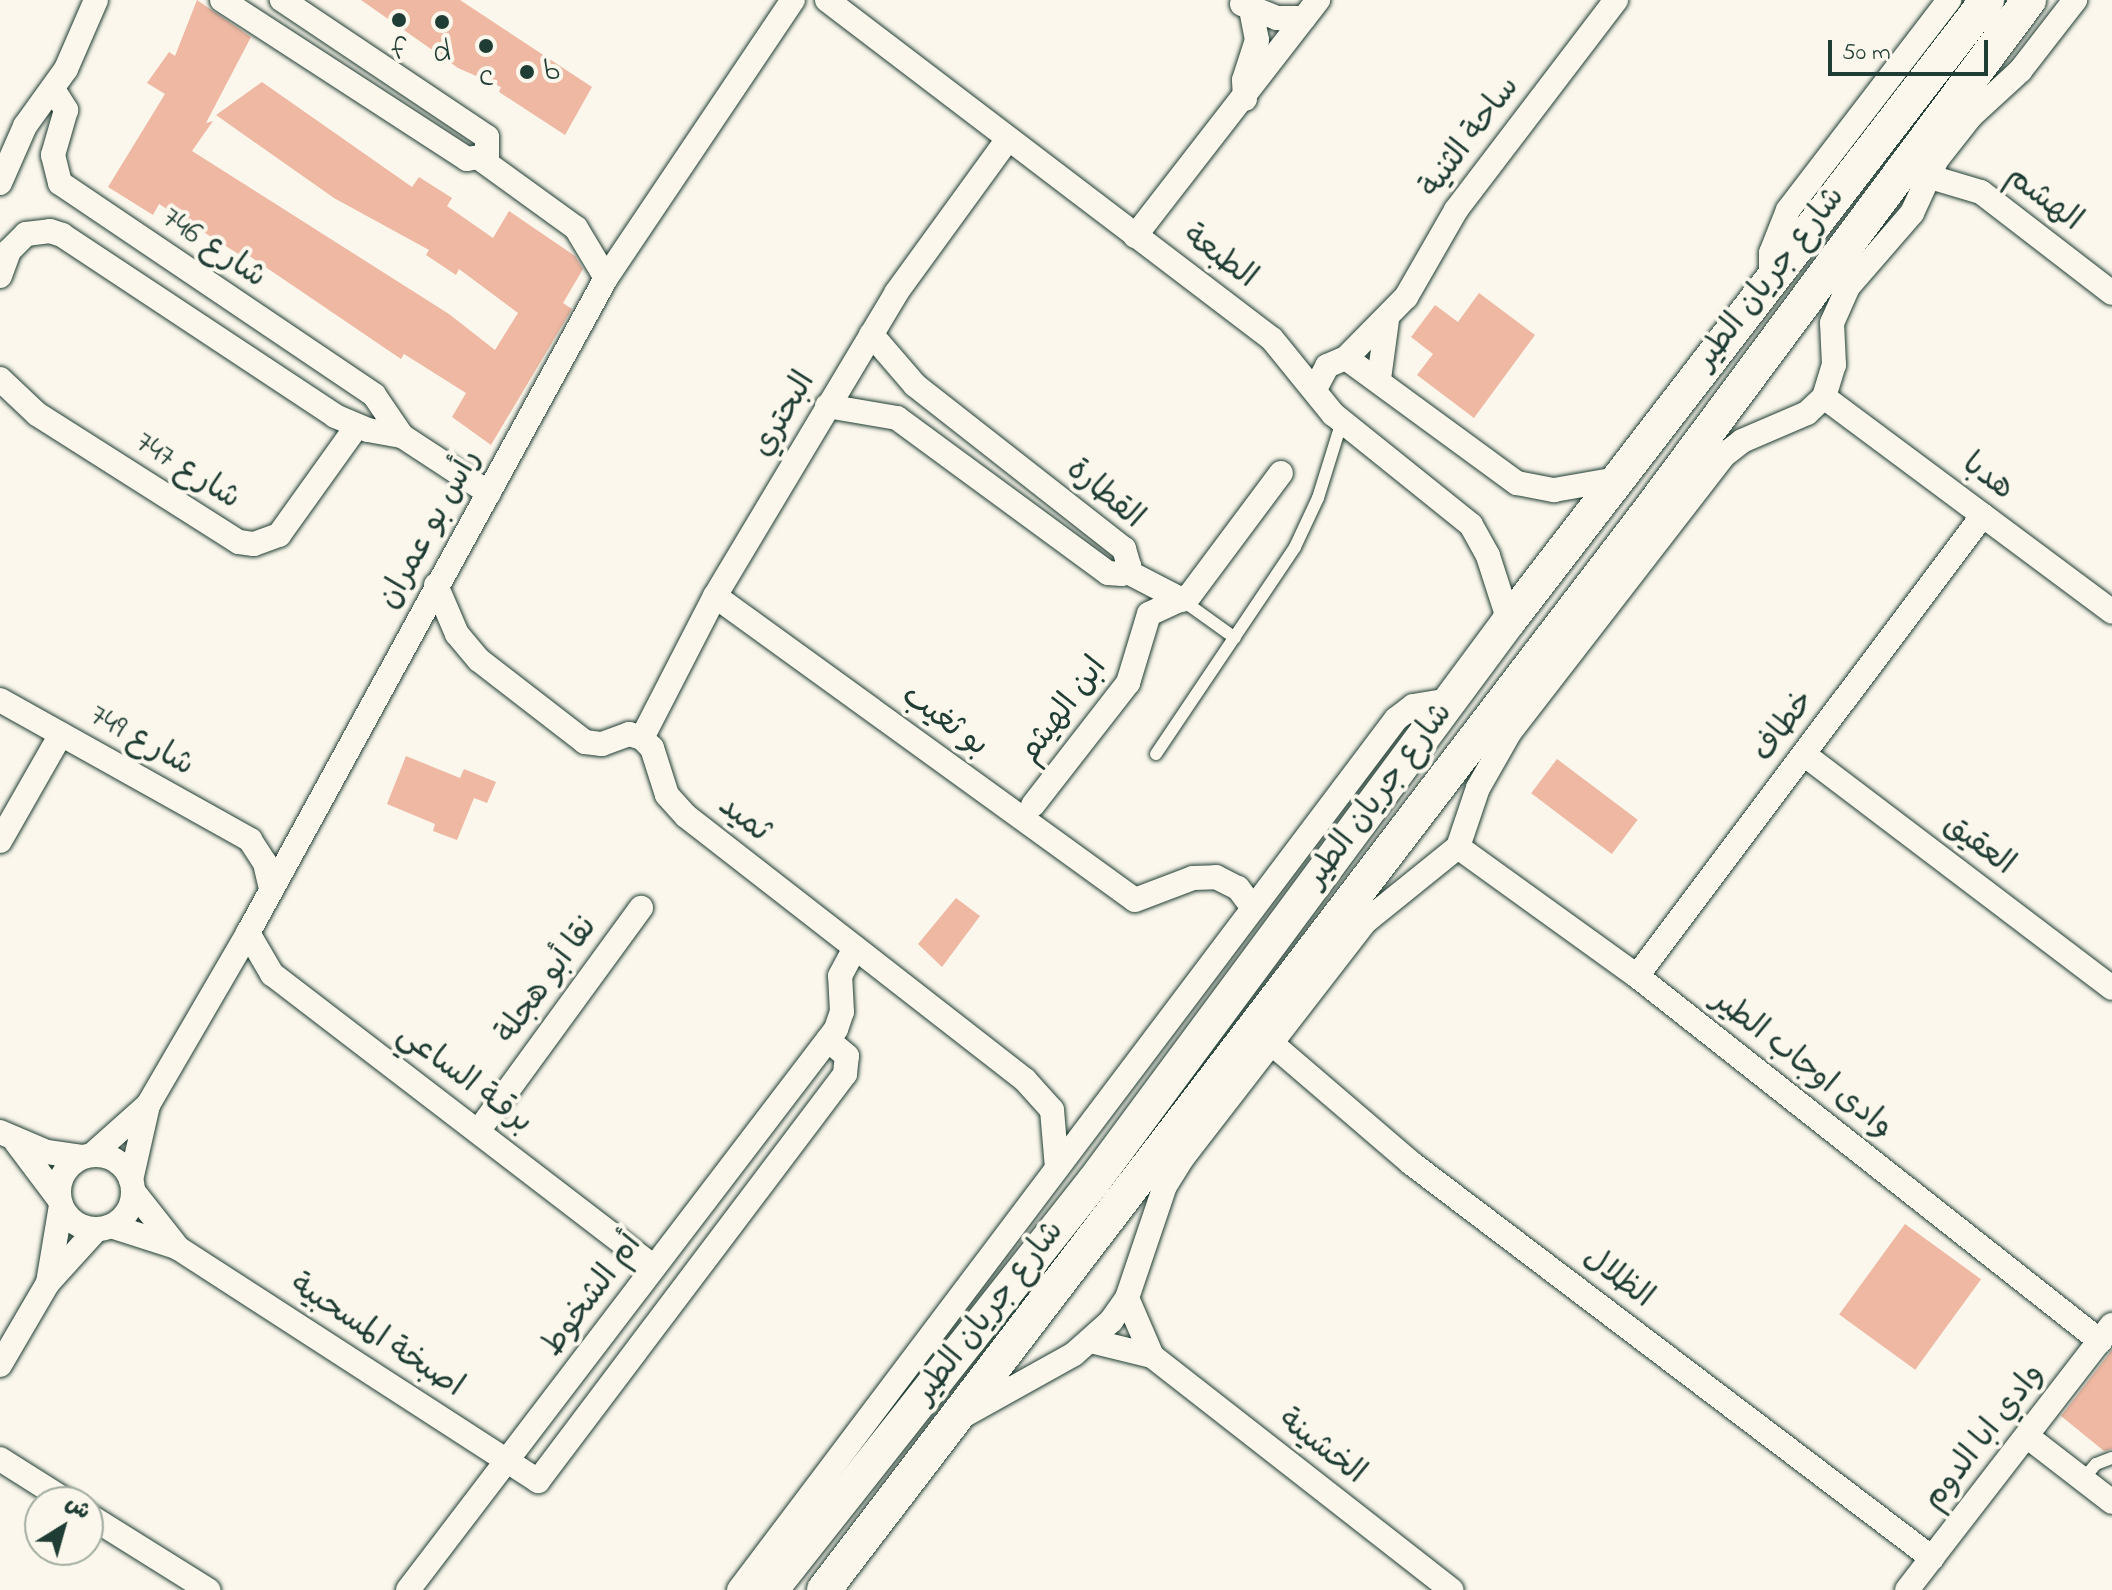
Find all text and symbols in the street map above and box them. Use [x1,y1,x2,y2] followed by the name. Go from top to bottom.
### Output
[390,11,408,29] marker: f
[433,13,451,31] marker: d
[1832,24,1992,74] scale bar
[392,33,406,71] place label: f
[433,35,451,73] place label: d
[1842,36,1891,71] text: 50 m
[477,37,495,55] marker: c
[543,53,560,91] place label: b
[479,59,493,97] place label: c
[518,63,536,81] marker: b
[1413,70,1529,206] street label: ساحة الثنية
[1997,159,2089,241] street label: الهشم
[1688,180,1854,378] street label: شارع جريان الطير
[153,200,273,298] street label: شارع 746
[1174,218,1264,298] street label: الطبعة
[745,365,825,465] street label: البحتري
[127,425,247,519] street label: شارع 747
[371,443,491,617] street label: رأس بو عمران
[1954,446,2020,510] street label: هدبا
[1057,452,1151,538] street label: القطارة
[1012,650,1116,772] street label: ابن الهيثم
[893,678,995,766] street label: بو ثغيب
[1746,684,1824,770] street label: خطاف
[1298,696,1462,896] street label: شارع جريان الطير
[82,698,200,786] street label: شارع 749
[709,788,777,852] street label: ثميد
[1935,807,2021,885] street label: العقيق
[489,910,607,1052] street label: نقا أبو هجلة
[1703,982,1901,1148] street label: وادى اوجاب الطير
[389,1017,539,1143] street label: برقـة الساعي
[907,1214,1073,1412] street label: شارع جريان الطير
[535,1227,651,1365] street label: أم الشخوط
[1574,1240,1660,1318] street label: الظلال
[282,1267,470,1407] street label: اصبخة المسحبية
[1916,1357,2054,1519] street label: وادي ابا الدوم
[1270,1402,1372,1494] street label: الخشينة
[24,1486,104,1566] north arrow
[58,1488,97,1528] text: ش

